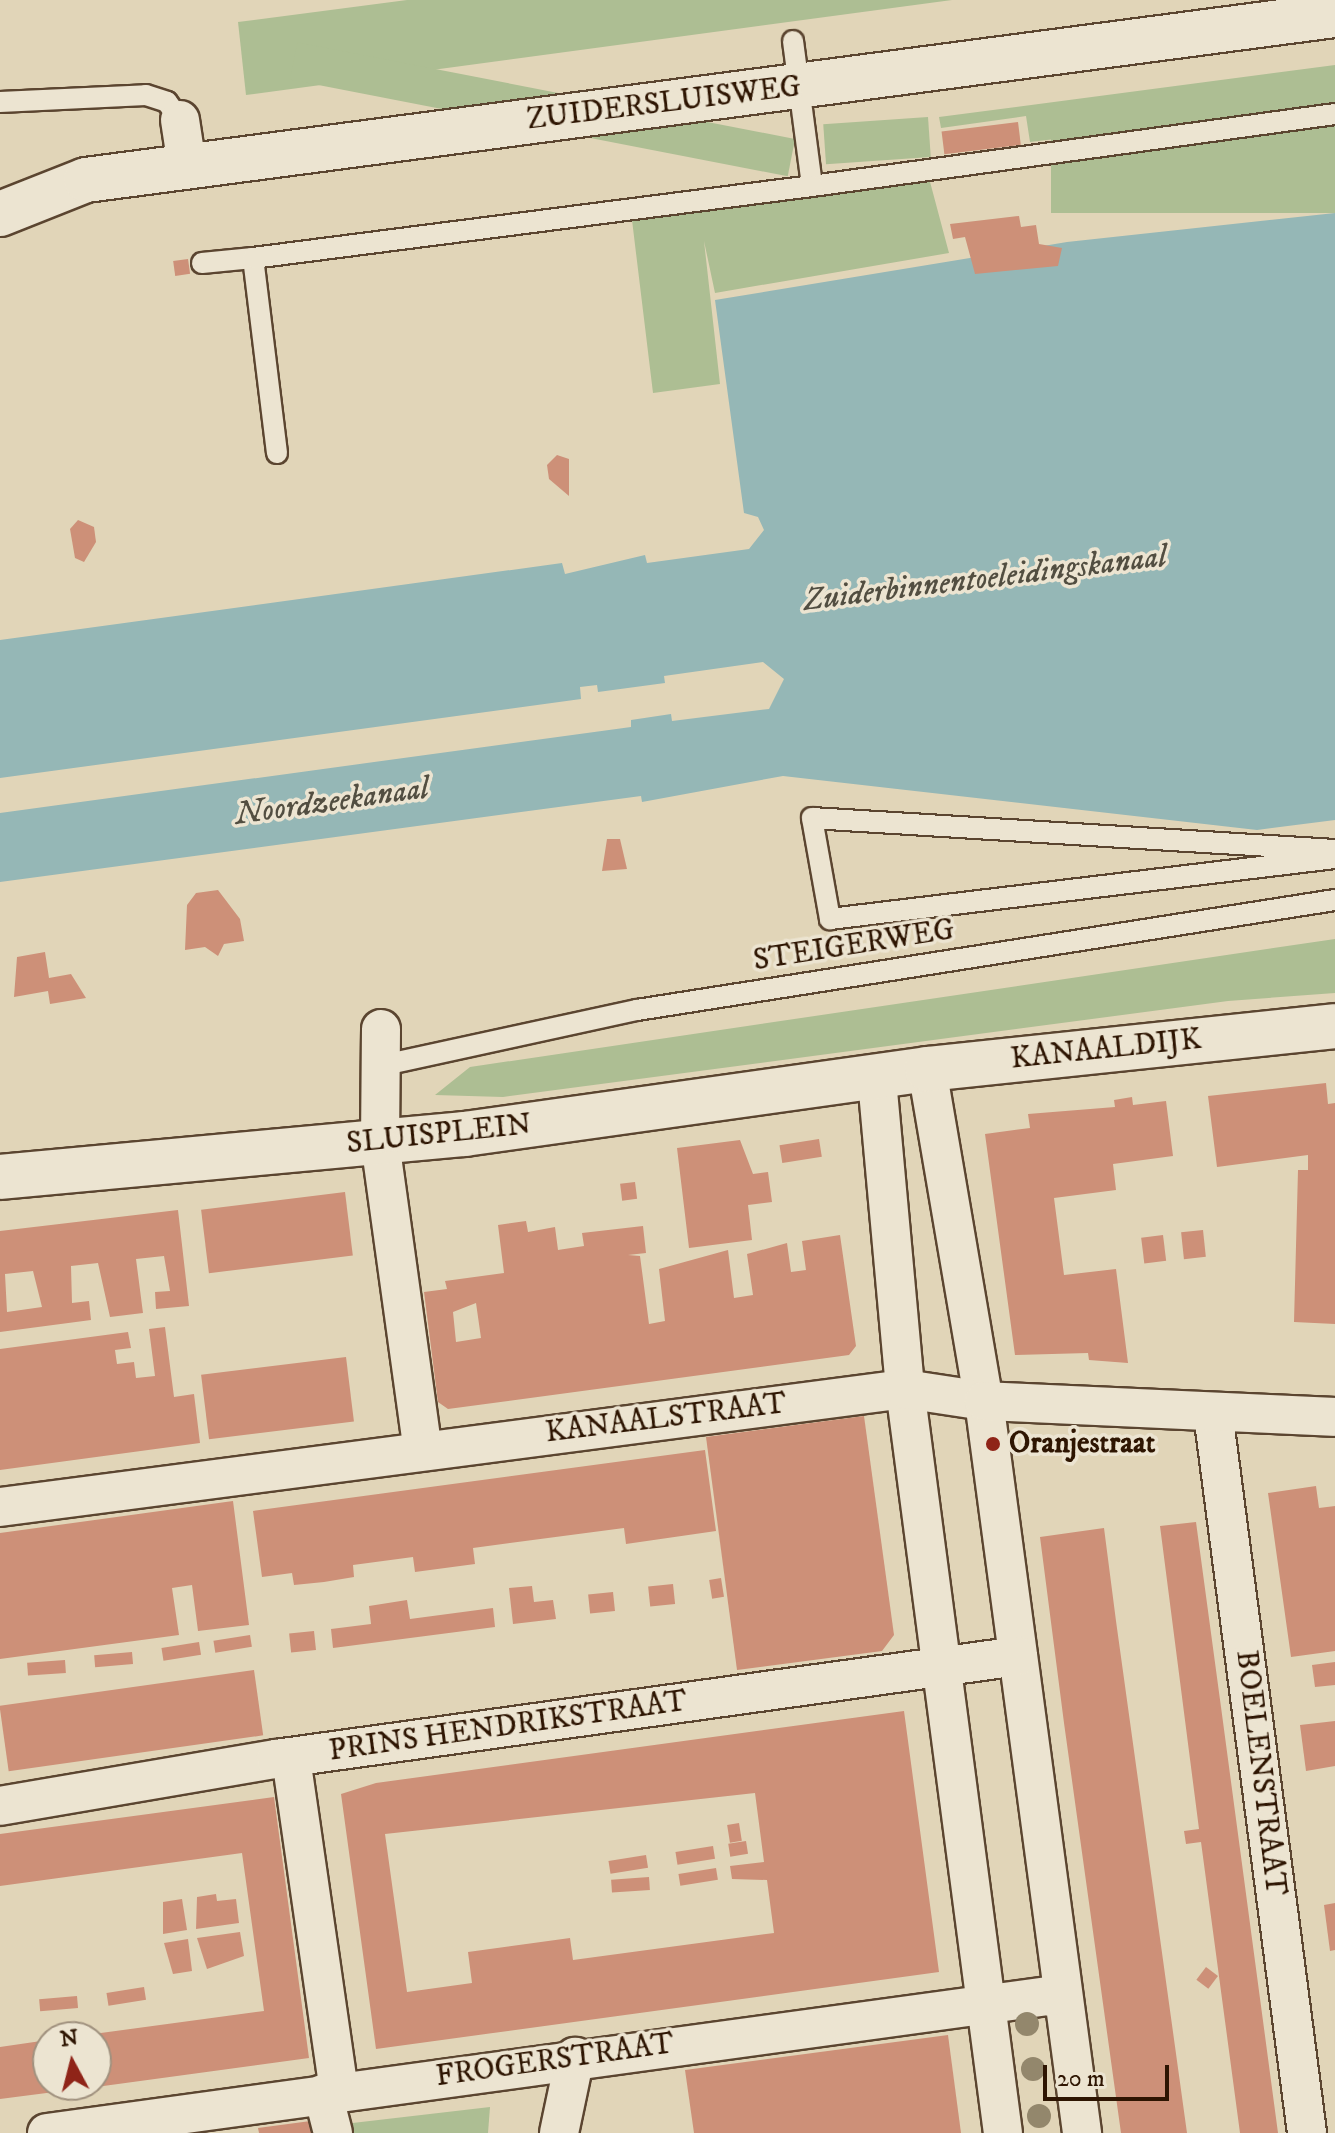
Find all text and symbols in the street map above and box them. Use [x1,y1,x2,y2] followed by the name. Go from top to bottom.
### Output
[525,69,803,139] street label: ZUIDERSLUISWEG
[801,538,1169,620] water label: Zuiderbinnentoeleidingskanaal
[233,769,431,835] water label: Noordzeekanaal
[751,912,957,980] street label: STEIGERWEG
[1009,1022,1203,1078] street label: KANAALDIJK
[345,1107,533,1163] street label: SLUISPLEIN
[543,1386,789,1452] street label: KANAALSTRAAT
[1009,1426,1155,1462] place label: Oranjestraat
[984,1435,1002,1453] marker: Oranjestraat
[1227,1648,1293,1898] street label: BOELENSTRAAT
[327,1684,689,1770] street label: PRINS HENDRIKSTRAAT
[32,2021,112,2101] north arrow
[59,2024,80,2053] text: N
[434,2026,676,2096] street label: FROGERSTRAAT
[1047,2049,1173,2099] scale bar
[1057,2064,1105,2094] text: 20 m

